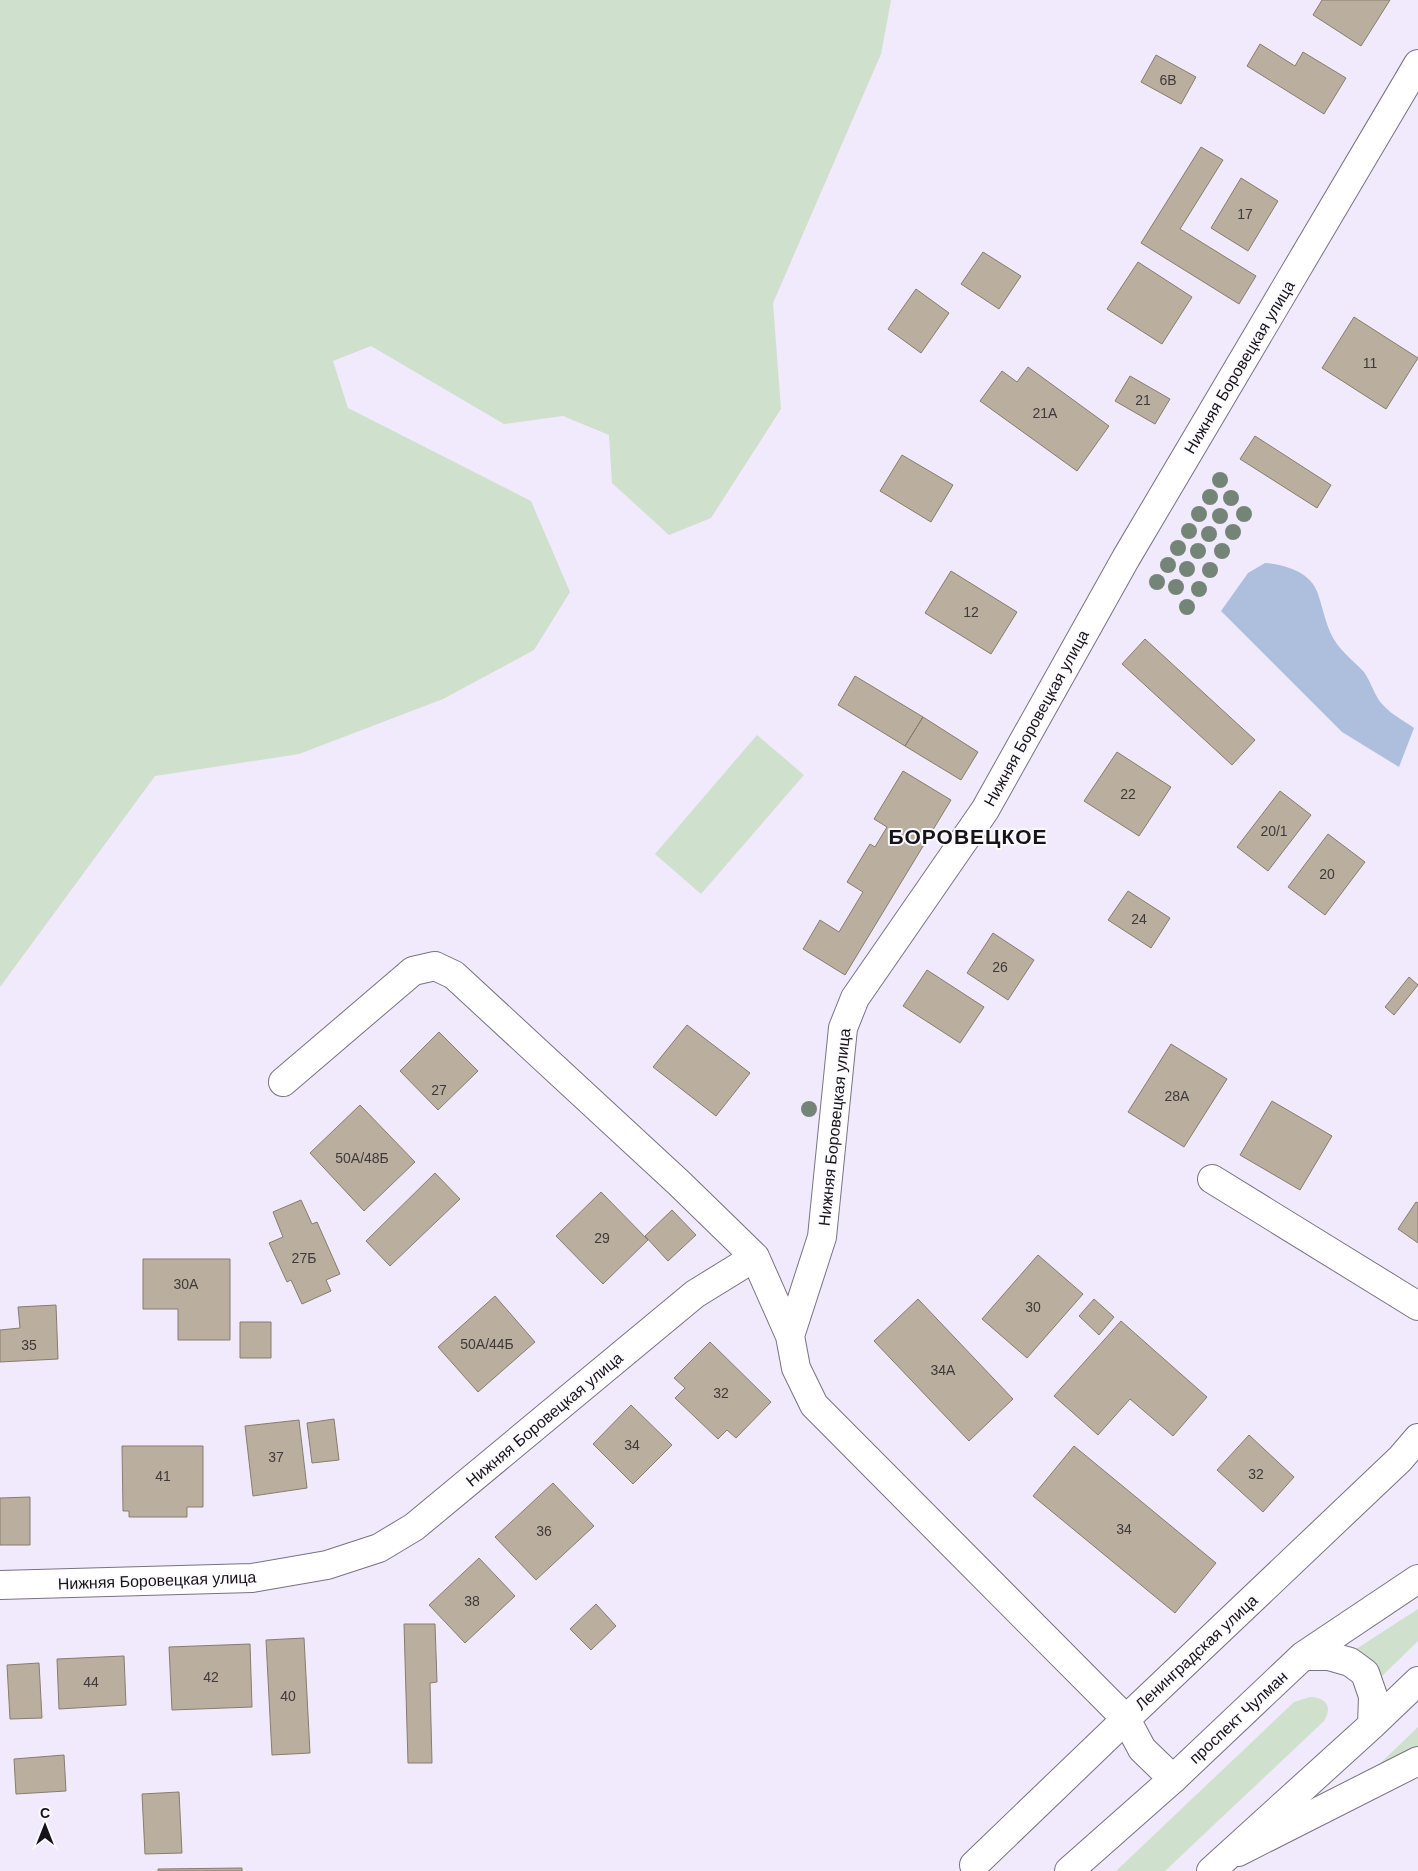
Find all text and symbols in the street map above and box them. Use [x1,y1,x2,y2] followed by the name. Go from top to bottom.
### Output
[1159,72,1177,88] house number: 6В
[1237,206,1253,222] house number: 17
[1181,278,1298,457] street label: Нижняя Боровецкая улица
[1363,355,1377,371] house number: 11
[1135,392,1151,408] house number: 21
[1033,405,1058,421] house number: 21А
[963,604,979,620] house number: 12
[981,627,1092,809] street label: Нижняя Боровецкая улица
[1120,786,1136,802] house number: 22
[1260,823,1288,839] house number: 20/1
[888,825,1048,848] district label: БОРОВЕЦКОЕ
[1319,866,1335,882] house number: 20
[1131,911,1147,927] house number: 24
[992,959,1008,975] house number: 26
[816,1027,853,1227] street label: Нижняя Боровецкая улица
[431,1082,447,1098] house number: 27
[1165,1088,1190,1104] house number: 28А
[335,1150,389,1166] house number: 50А/48Б
[594,1230,610,1246] house number: 29
[292,1250,316,1266] house number: 27Б
[174,1276,199,1292] house number: 30А
[1025,1299,1041,1315] house number: 30
[460,1336,514,1352] house number: 50А/44Б
[21,1337,37,1353] house number: 35
[463,1349,626,1490] street label: Нижняя Боровецкая улица
[931,1362,956,1378] house number: 34А
[713,1385,729,1401] house number: 32
[624,1437,640,1453] house number: 34
[268,1449,284,1465] house number: 37
[1248,1466,1264,1482] house number: 32
[155,1468,171,1484] house number: 41
[1116,1521,1132,1537] house number: 34
[536,1523,552,1539] house number: 36
[57,1569,257,1592] street label: Нижняя Боровецкая улица
[1132,1591,1261,1713] street label: Ленинградская улица
[464,1593,480,1609] house number: 38
[1186,1668,1291,1767] street label: проспект Чулман
[203,1669,219,1685] house number: 42
[83,1674,99,1690] house number: 44
[280,1688,296,1704] house number: 40
[20,1801,70,1851] north arrow
[40,1805,50,1821] text: С

